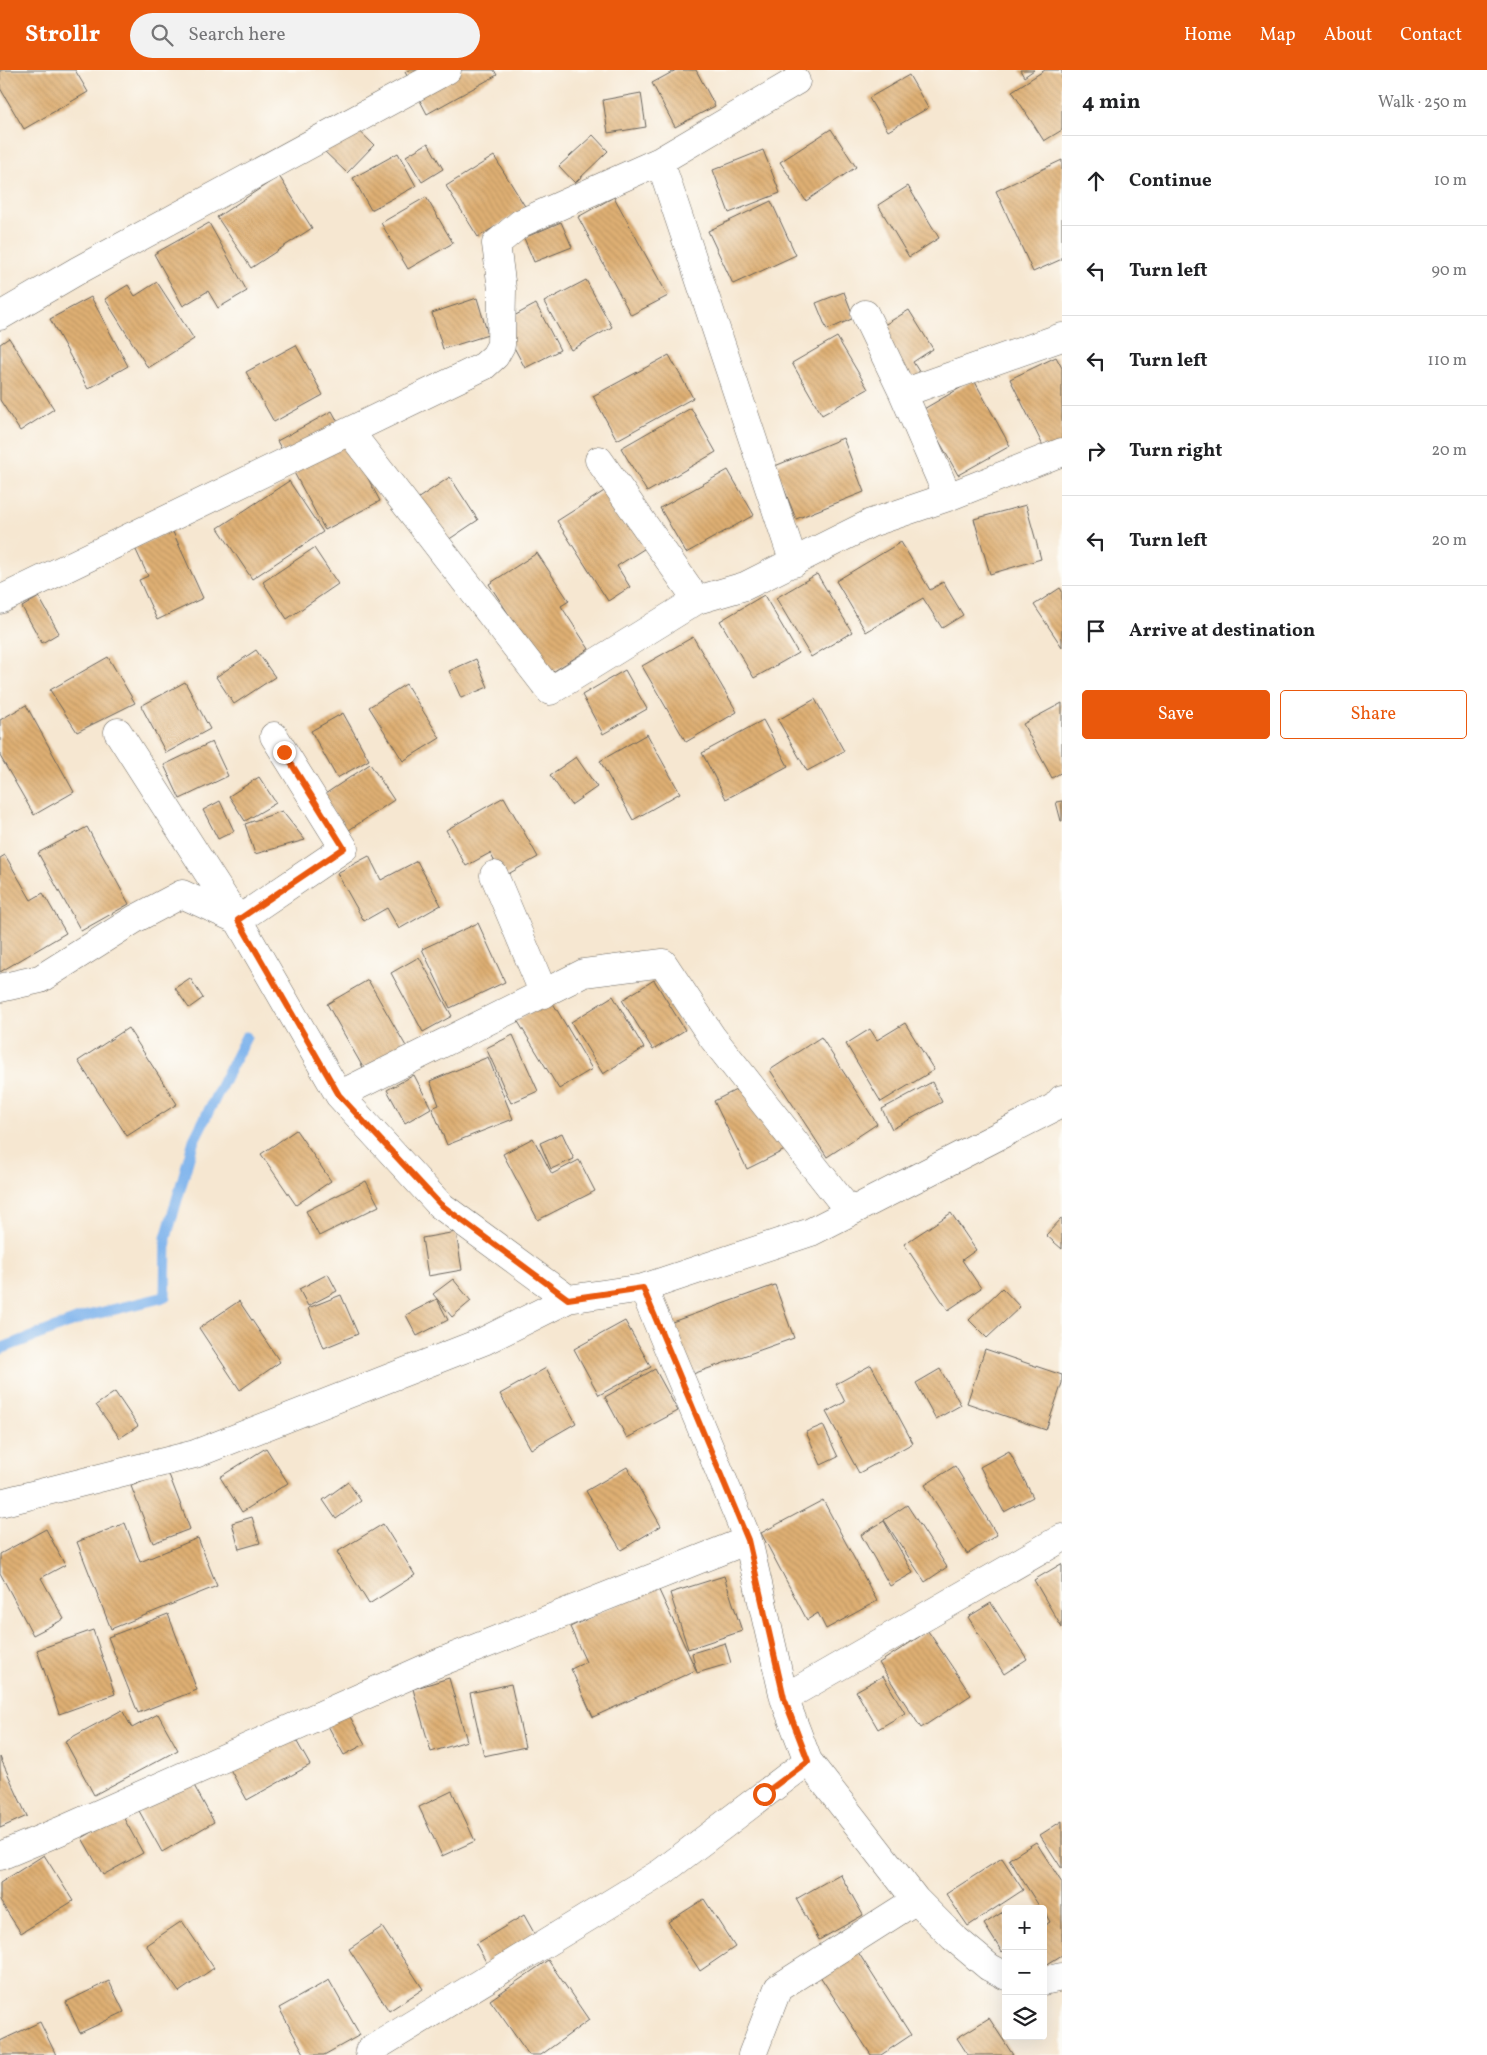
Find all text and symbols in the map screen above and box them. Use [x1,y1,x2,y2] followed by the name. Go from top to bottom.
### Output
[130,13,480,58] search box
[25,18,100,52] text: Strollr
[148,21,176,49] icon: search
[188,22,286,48] text: Search here
[1184,23,1232,48] text: Home
[1260,23,1296,48] text: Map
[1324,23,1372,48] text: About
[1400,23,1462,48] text: Contact
[1082,88,1141,117] text: 4 min
[1378,92,1467,114] text: Walk · 250 m
[1082,167,1110,195] icon: ahead
[1129,168,1212,194] text: Continue
[1434,170,1467,192] text: 10 m
[1082,257,1110,285] icon: left
[1129,258,1208,284] text: Turn left
[1431,260,1467,282] text: 90 m
[1082,347,1110,375] icon: left
[1129,348,1208,374] text: Turn left
[1428,350,1467,372] text: 110 m
[1082,437,1110,465] icon: right
[1129,438,1222,464] text: Turn right
[1432,440,1467,462] text: 20 m
[1082,527,1110,555] icon: left
[1129,528,1208,554] text: Turn left
[1432,530,1467,552] text: 20 m
[1082,617,1110,645] icon: arrive
[1129,618,1315,644] text: Arrive at destination
[1082,690,1270,739] button: Save
[1280,690,1467,739] button: Share
[273,741,296,764] route end
[753,1783,776,1806] route start
[1002,1905,1047,2040] map controls
[1002,1905,1047,1950] button: +
[1002,1950,1047,1995] button: −
[1002,1995,1047,2040] button: layers

